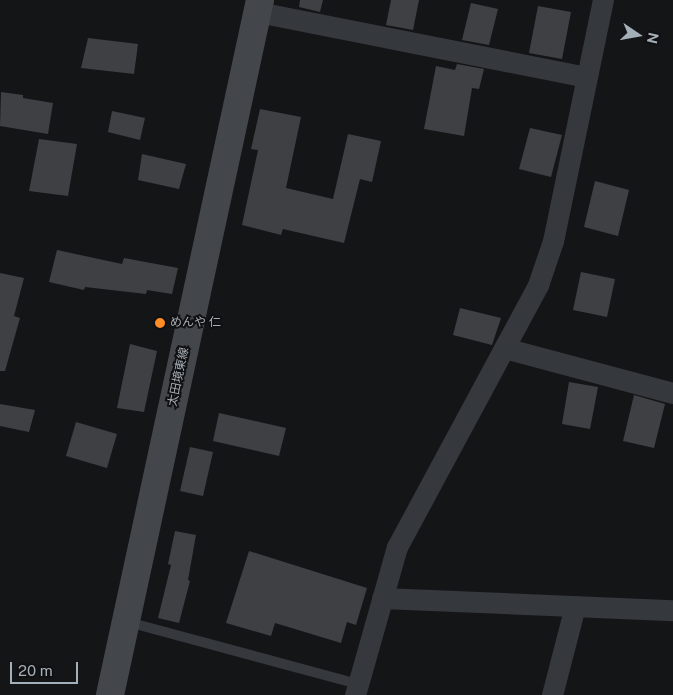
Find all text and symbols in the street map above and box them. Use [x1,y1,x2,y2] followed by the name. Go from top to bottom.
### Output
[613,10,663,60] north arrow
[644,31,662,45] text: N
[170,316,221,330] place label: めんや 仁
[154,317,166,329] marker: めんや 仁
[166,346,192,408] street label: 太田境東線
[12,652,80,684] scale bar
[18,662,53,679] text: 20 m

